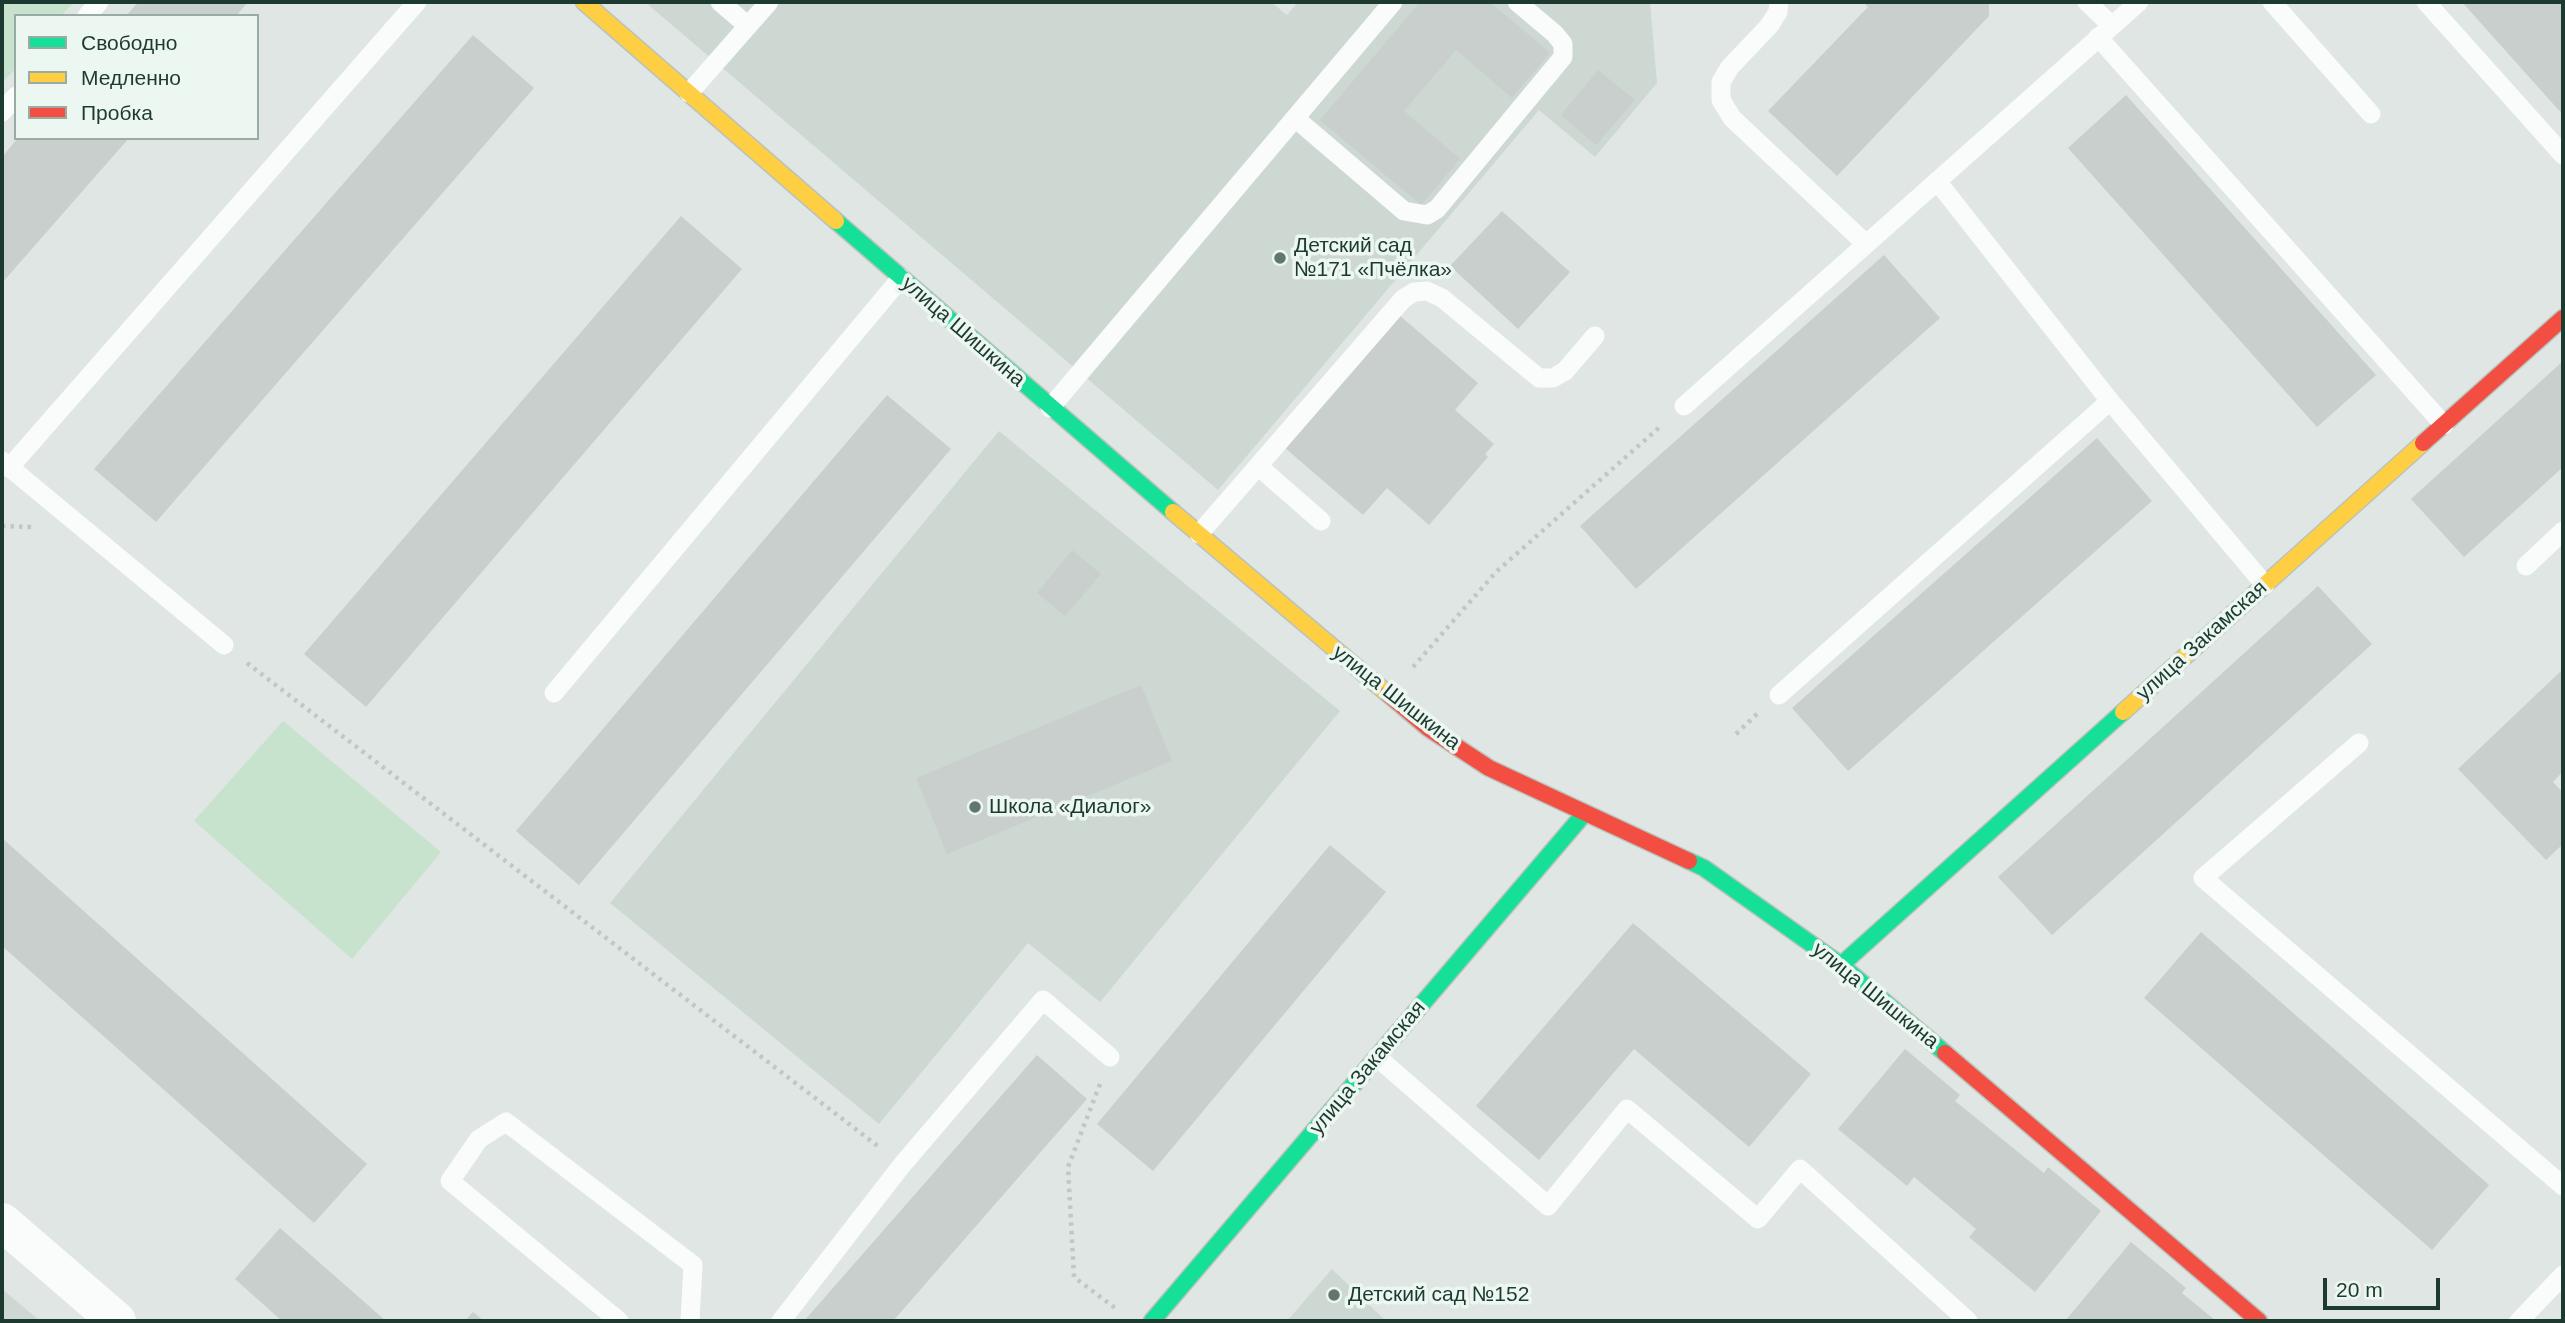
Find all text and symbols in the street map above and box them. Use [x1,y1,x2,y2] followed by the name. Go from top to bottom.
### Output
[14,14,259,140] legend
[81,31,178,54] text: Свободно
[81,66,181,89] text: Медленно
[81,101,153,124] text: Пробка
[1294,233,1452,283] place label: Детский сад №171 «Пчёлка»
[1272,250,1288,266] marker: Детский сад №171 «Пчёлка»
[896,271,1030,393] street label: улица Шишкина
[2132,576,2272,706] street label: улица Закамская
[1327,640,1465,756] street label: улица Шишкина
[989,794,1151,820] place label: Школа «Диалог»
[967,799,983,815] marker: Школа «Диалог»
[1807,937,1943,1055] street label: улица Шишкина
[1305,996,1431,1140] street label: улица Закамская
[2327,1264,2444,1308] scale bar
[2336,1278,2383,1301] text: 20 m
[1348,1282,1529,1308] place label: Детский сад №152
[1326,1287,1342,1303] marker: Детский сад №152

